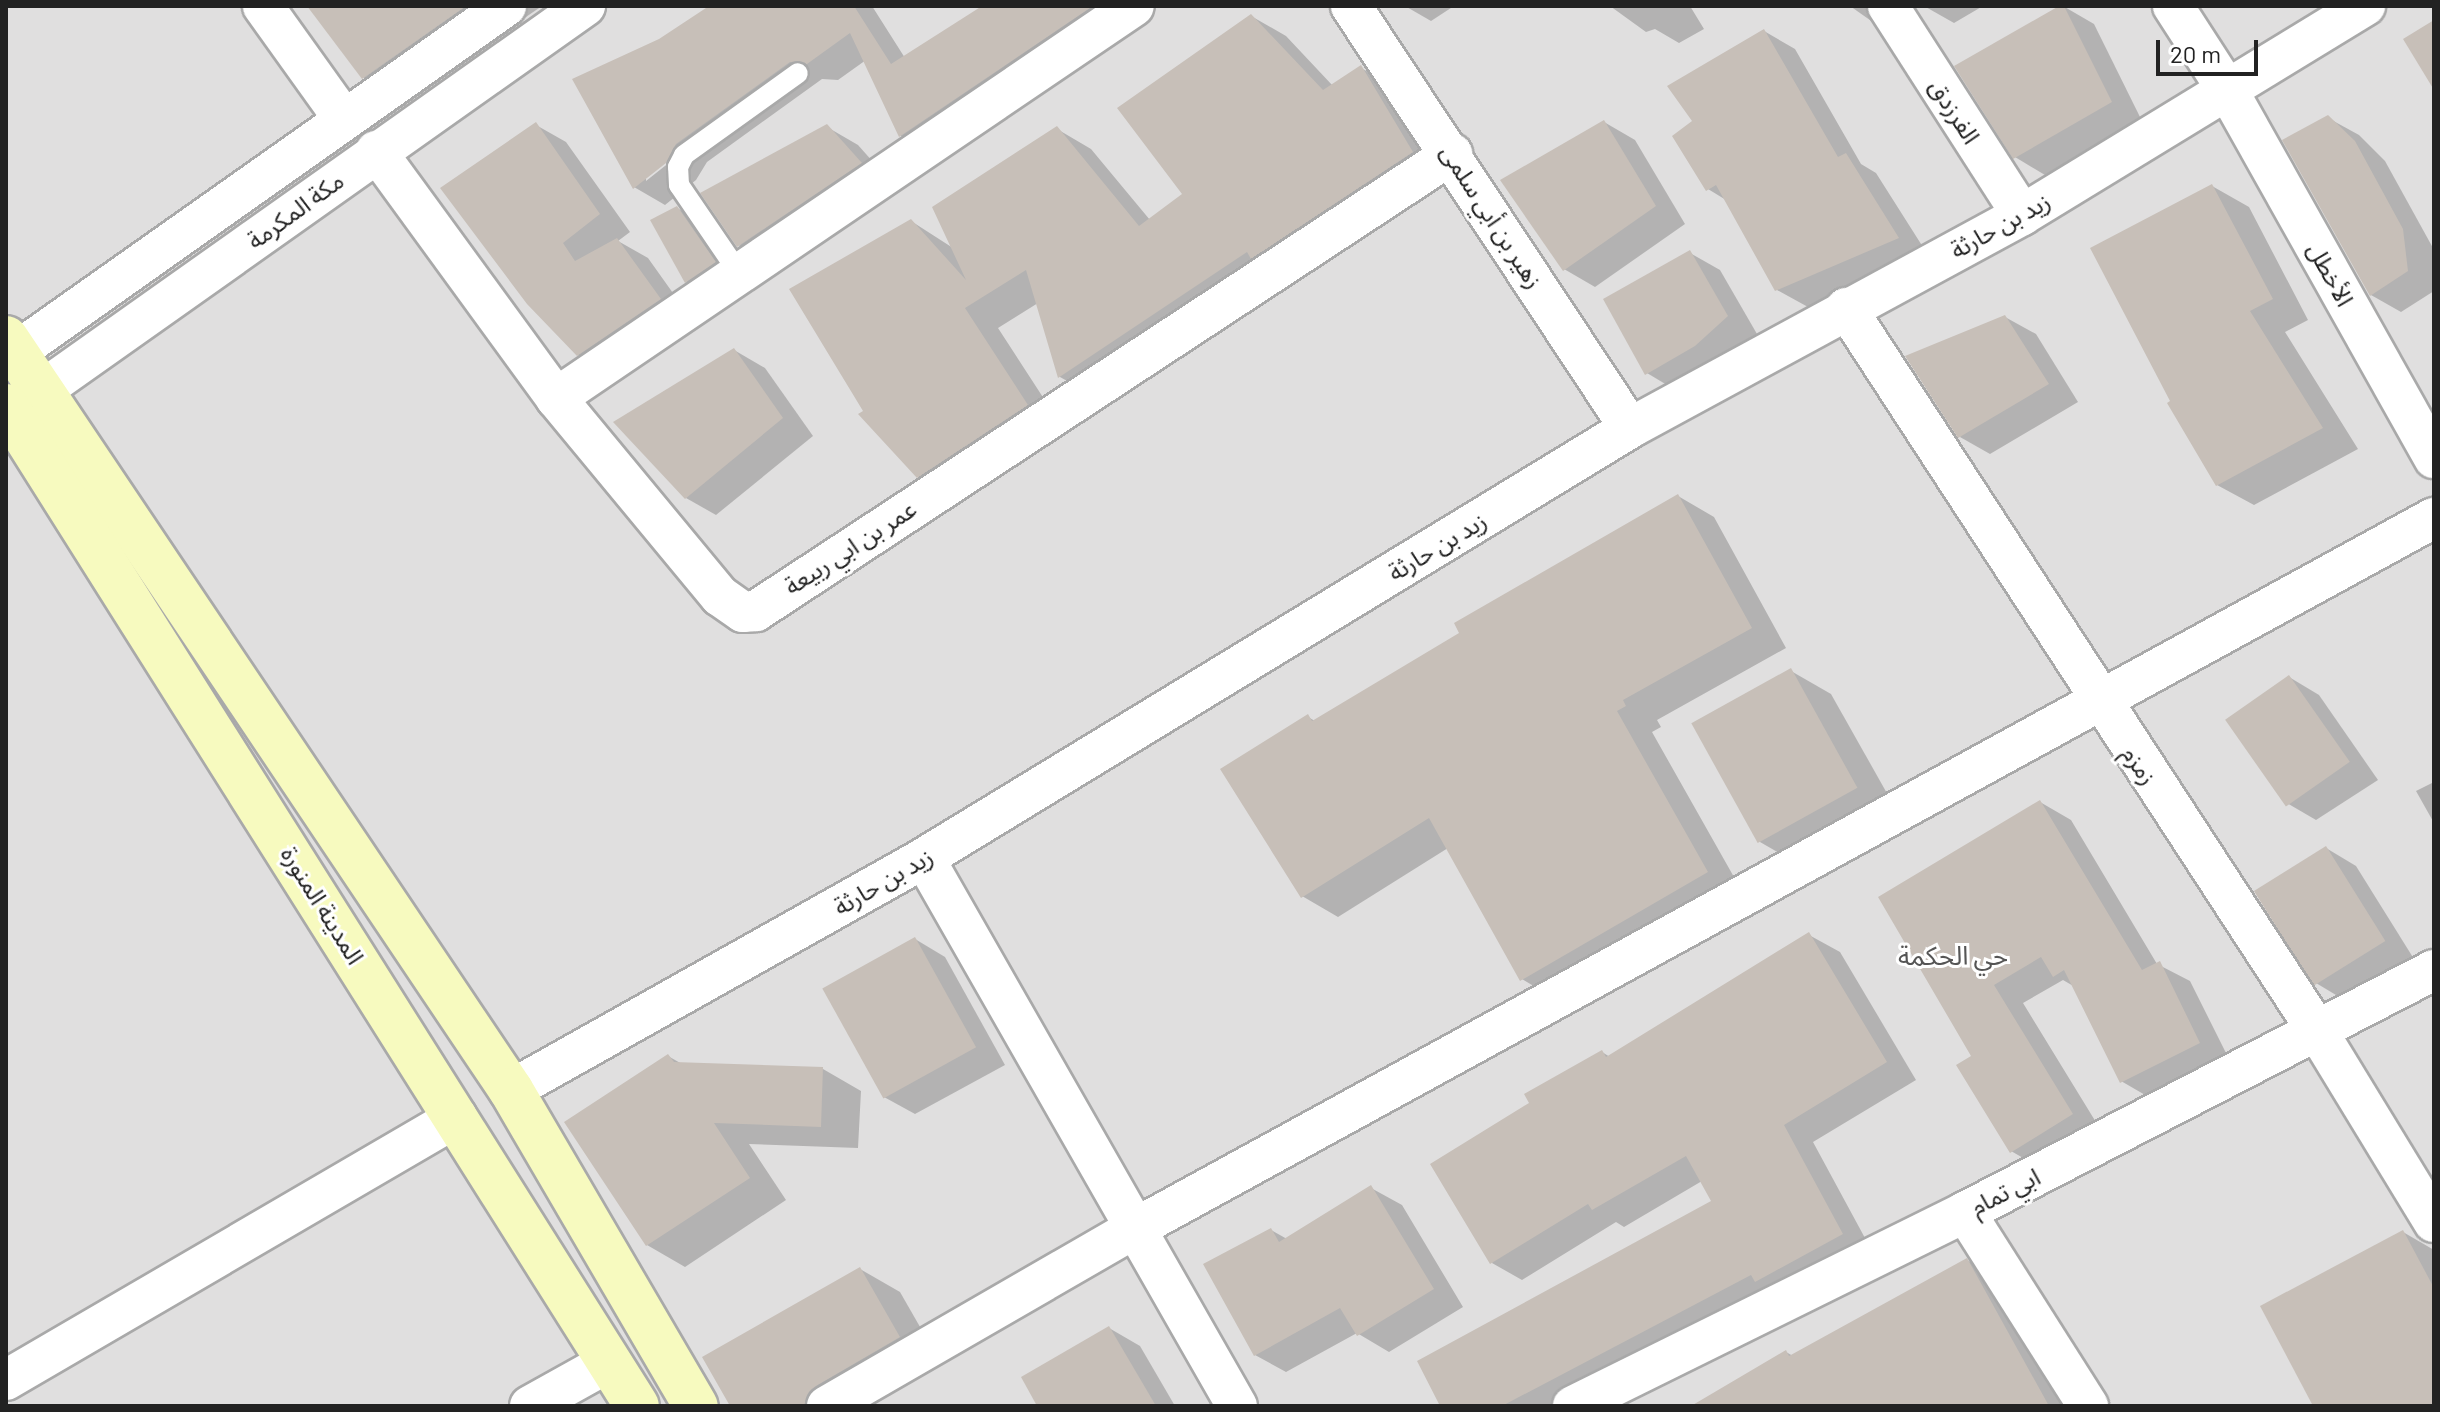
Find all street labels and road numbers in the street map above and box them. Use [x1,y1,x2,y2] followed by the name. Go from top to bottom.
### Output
[1923,73,1987,149] street label: الفرزدق
[1435,139,1549,293] street label: زهير بن أبي سلمى
[241,165,349,255] street label: مكة المكرمة
[1945,186,2055,264] street label: زيد بن حارثة
[2302,237,2360,311] street label: الأخطل
[779,494,921,600] street label: عمر بن ابي ربيعة
[1383,505,1491,587] street label: زيد بن حارثة
[2117,740,2163,790] street label: زمزم
[275,841,371,969] street label: المدينة المنورة
[828,841,938,921] street label: زيد بن حارثة
[1965,1161,2045,1221] street label: ابي تمام

